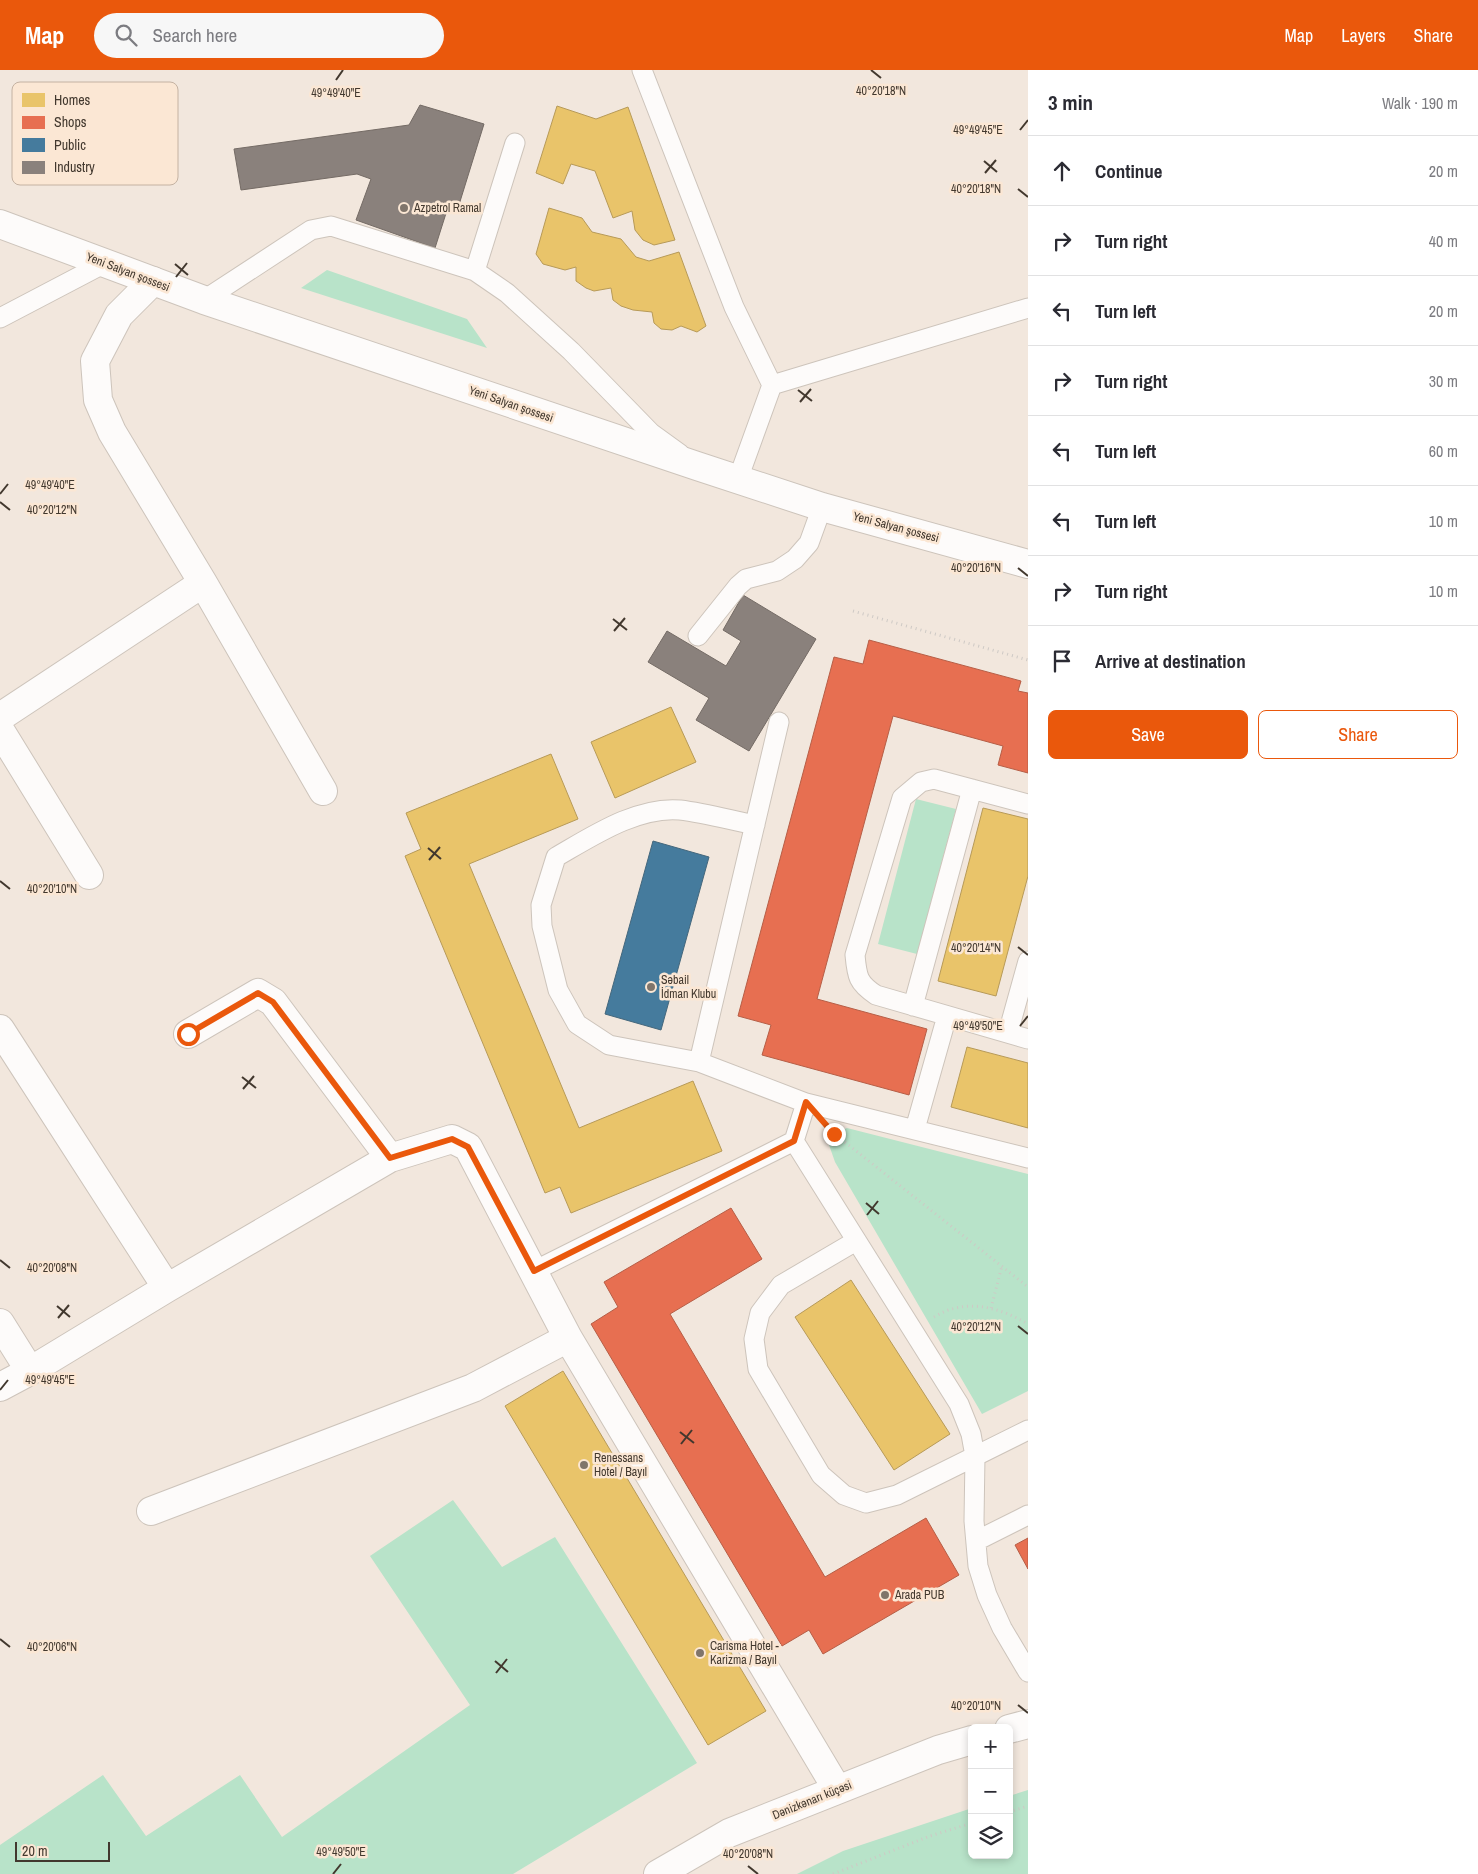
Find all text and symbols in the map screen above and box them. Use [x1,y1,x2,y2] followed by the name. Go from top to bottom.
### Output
[94,13,444,58] search box
[25,19,64,51] text: Map
[112,21,140,49] icon: search
[152,22,237,48] text: Search here
[1285,23,1313,48] text: Map
[1341,23,1386,48] text: Layers
[1414,23,1453,48] text: Share
[12,82,178,185] legend
[856,83,906,99] text: 40°20'18"N
[311,85,361,101] text: 49°49'40"E
[1048,88,1093,117] text: 3 min
[54,91,91,109] text: Homes
[1382,92,1458,114] text: Walk · 190 m
[54,113,87,131] text: Shops
[953,122,1003,138] text: 49°49'45"E
[54,136,86,154] text: Public
[1048,157,1076,185] icon: ahead
[54,158,95,176] text: Industry
[1095,158,1163,184] text: Continue
[1429,160,1458,182] text: 20 m
[951,181,1001,197] text: 40°20'18"N
[413,200,481,216] place label: Azpetrol Ramal
[398,202,410,214] marker: Azpetrol Ramal
[1048,227,1076,255] icon: right
[1095,228,1167,254] text: Turn right
[1429,230,1458,252] text: 40 m
[84,249,172,295] street label: Yeni Salyan şossesi
[1048,297,1076,325] icon: left
[1095,298,1156,324] text: Turn left
[1429,300,1458,322] text: 20 m
[1048,367,1076,395] icon: right
[1095,368,1167,394] text: Turn right
[1429,370,1458,392] text: 30 m
[467,382,555,426] street label: Yeni Salyan şossesi
[1048,437,1076,465] icon: left
[1095,438,1156,464] text: Turn left
[1429,440,1458,462] text: 60 m
[25,477,75,493] text: 49°49'40"E
[27,502,77,518] text: 40°20'12"N
[1048,507,1076,535] icon: left
[851,508,941,546] street label: Yeni Salyan şossesi
[1095,508,1156,534] text: Turn left
[1429,510,1458,532] text: 10 m
[951,560,1001,576] text: 40°20'16"N
[1048,577,1076,605] icon: right
[1095,578,1167,604] text: Turn right
[1429,580,1458,602] text: 10 m
[1048,647,1076,675] icon: arrive
[1095,648,1246,674] text: Arrive at destination
[1048,710,1248,759] button: Save
[1258,710,1458,759] button: Share
[27,881,77,897] text: 40°20'10"N
[951,940,1001,956] text: 40°20'14"N
[661,972,716,1002] place label: Səbail İdman Klubu
[645,981,657,993] marker: Səbail İdman Klubu
[953,1018,1003,1034] text: 49°49'50"E
[177,1023,200,1046] route start
[823,1123,846,1146] route end
[27,1260,77,1276] text: 40°20'08"N
[951,1319,1001,1335] text: 40°20'12"N
[25,1372,75,1388] text: 49°49'45"E
[594,1450,647,1480] place label: Renessans Hotel / Bayıl
[578,1459,590,1471] marker: Renessans Hotel / Bayıl
[894,1587,945,1603] place label: Arada PUB
[879,1589,891,1601] marker: Arada PUB
[710,1638,780,1668] place label: Carisma Hotel - Karizma / Bayıl
[27,1639,77,1655] text: 40°20'06"N
[694,1647,706,1659] marker: Carisma Hotel - Karizma / Bayıl
[951,1698,1001,1714] text: 40°20'10"N
[968,1724,1013,1859] map controls
[968,1724,1013,1769] button: +
[968,1769,1013,1814] button: −
[770,1777,854,1823] street label: Dənizkənarı küçəsi
[968,1814,1013,1859] button: layers
[15,1839,110,1862] scale bar
[22,1842,48,1860] text: 20 m
[316,1844,366,1860] text: 49°49'50"E
[723,1846,773,1862] text: 40°20'08"N

